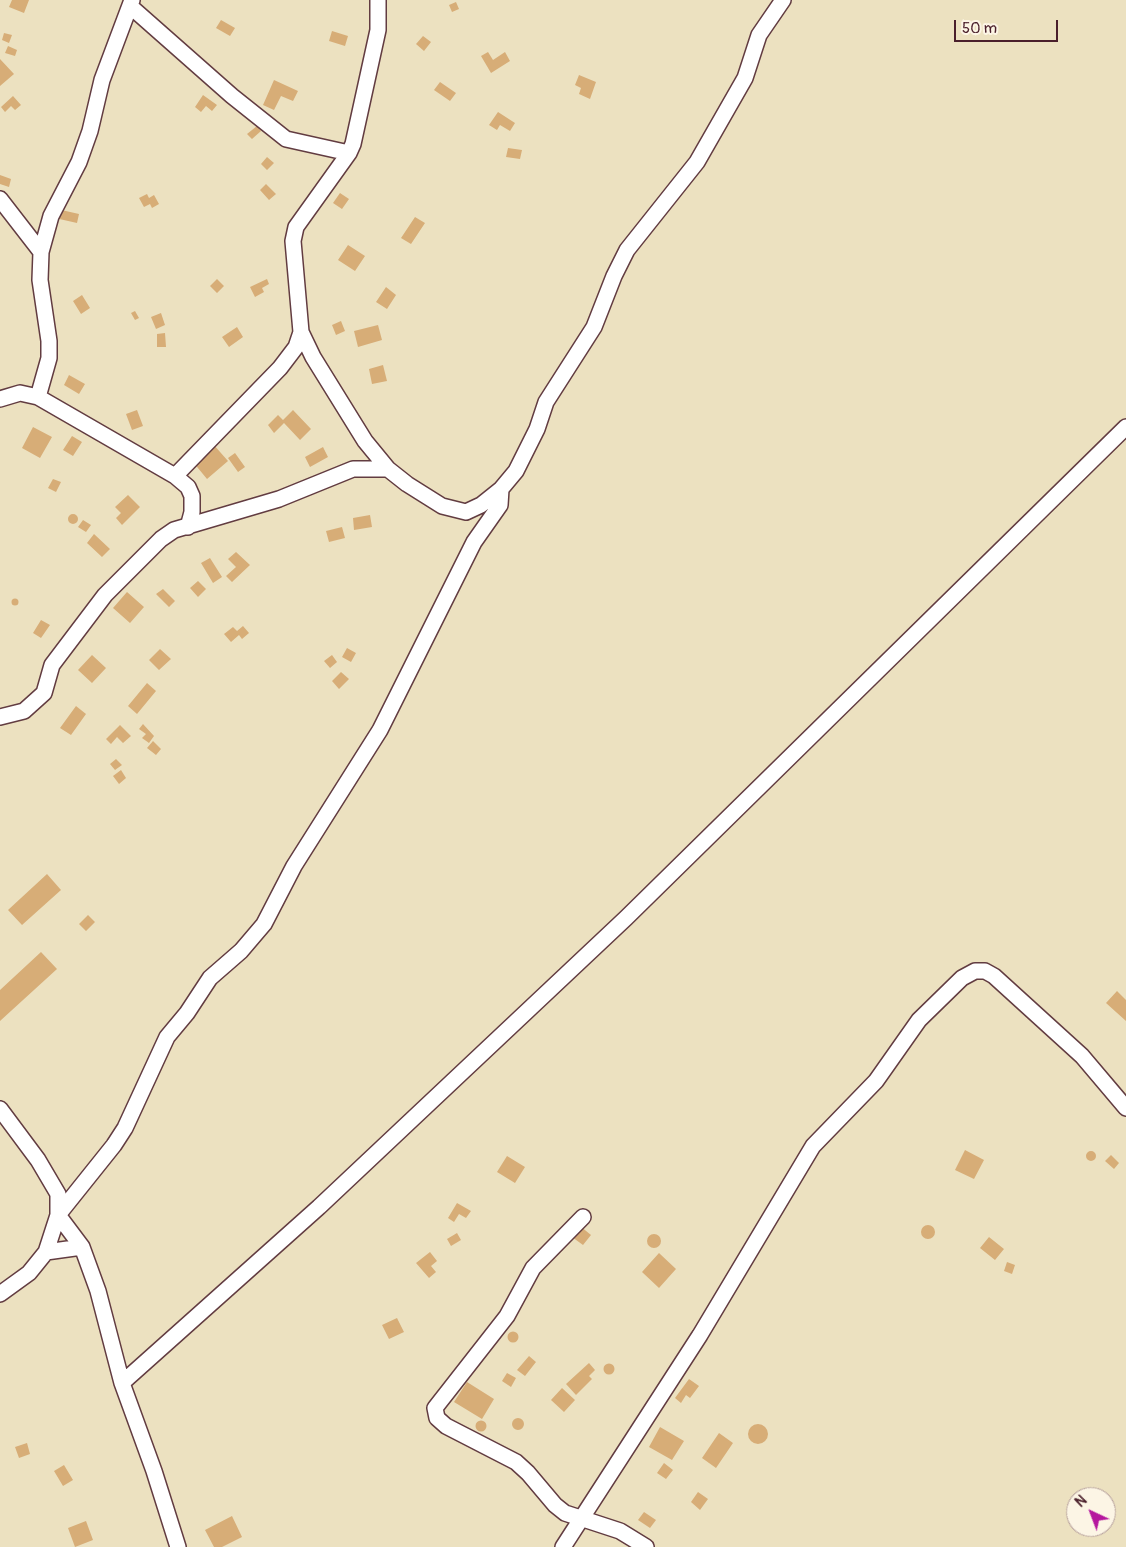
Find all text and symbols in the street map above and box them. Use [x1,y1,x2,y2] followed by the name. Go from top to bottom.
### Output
[956,10,1060,42] scale bar
[962,19,997,38] text: 50 m
[1066,1487,1116,1537] north arrow
[1072,1492,1090,1511] text: N

